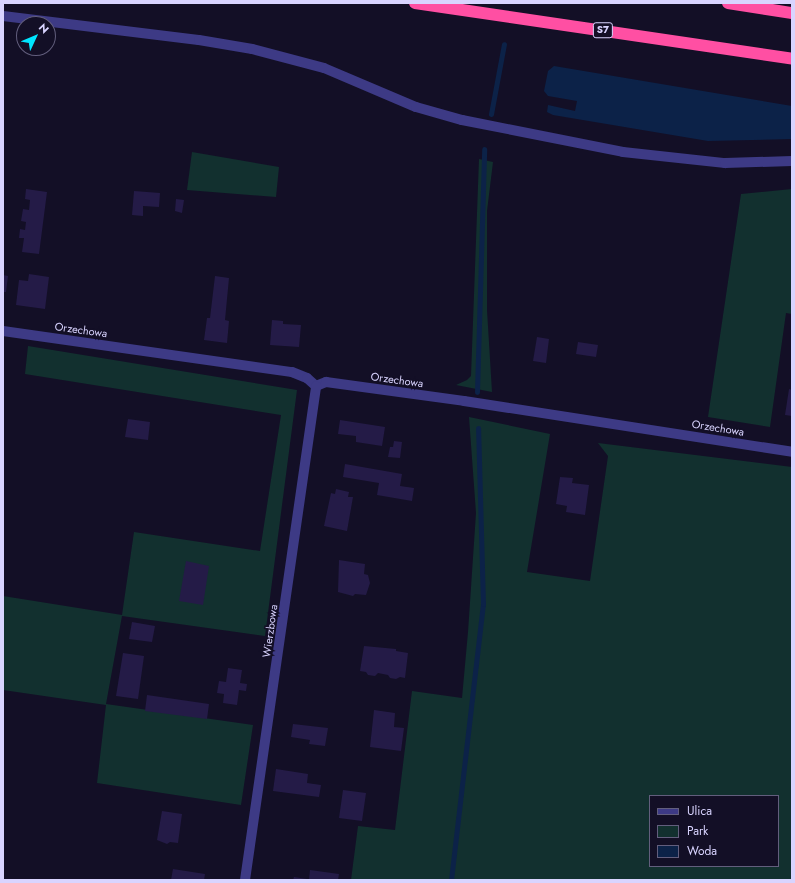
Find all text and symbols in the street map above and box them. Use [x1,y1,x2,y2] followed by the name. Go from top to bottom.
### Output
[16,16,56,56] north arrow
[35,20,53,37] text: N
[592,22,614,38] road number: S7
[54,320,108,340] street label: Orzechowa
[370,370,424,390] street label: Orzechowa
[691,417,745,439] street label: Orzechowa
[260,604,280,658] street label: Wierzbowa
[649,795,779,867] legend
[687,802,712,820] text: Ulica
[687,822,708,840] text: Park
[687,842,717,860] text: Woda

